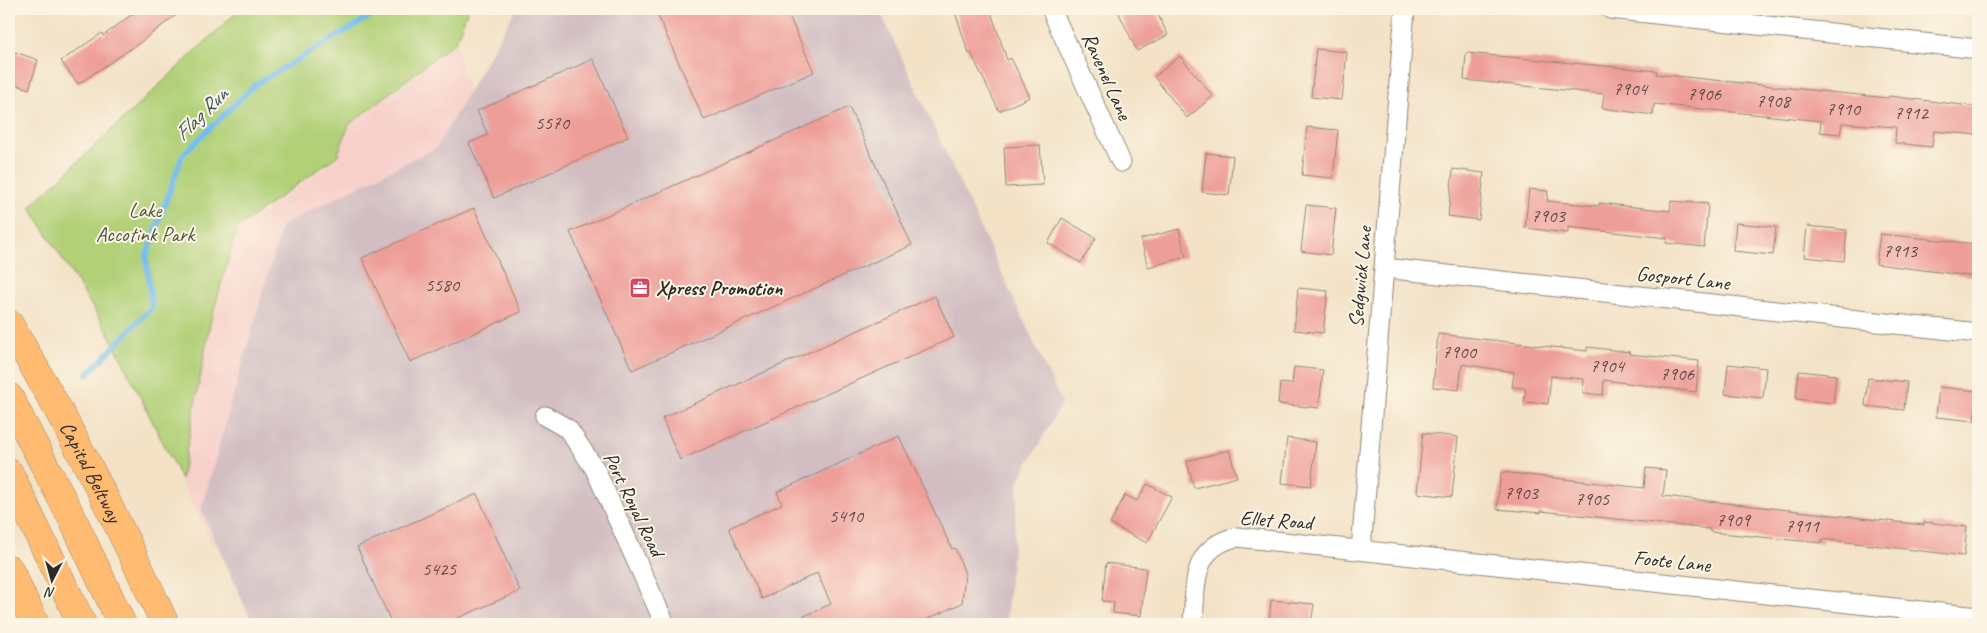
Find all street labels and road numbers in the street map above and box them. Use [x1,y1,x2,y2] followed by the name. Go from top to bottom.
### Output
[1076,28,1138,125] street label: Ravenel Lane
[1343,223,1378,329] street label: Sedgwick Lane
[1635,260,1733,296] street label: Gosport Lane
[54,417,128,528] street label: Capital Beltway
[598,448,672,564] street label: Port Royal Road
[1239,505,1317,536] street label: Ellet Road
[1632,544,1713,578] street label: Foote Lane

